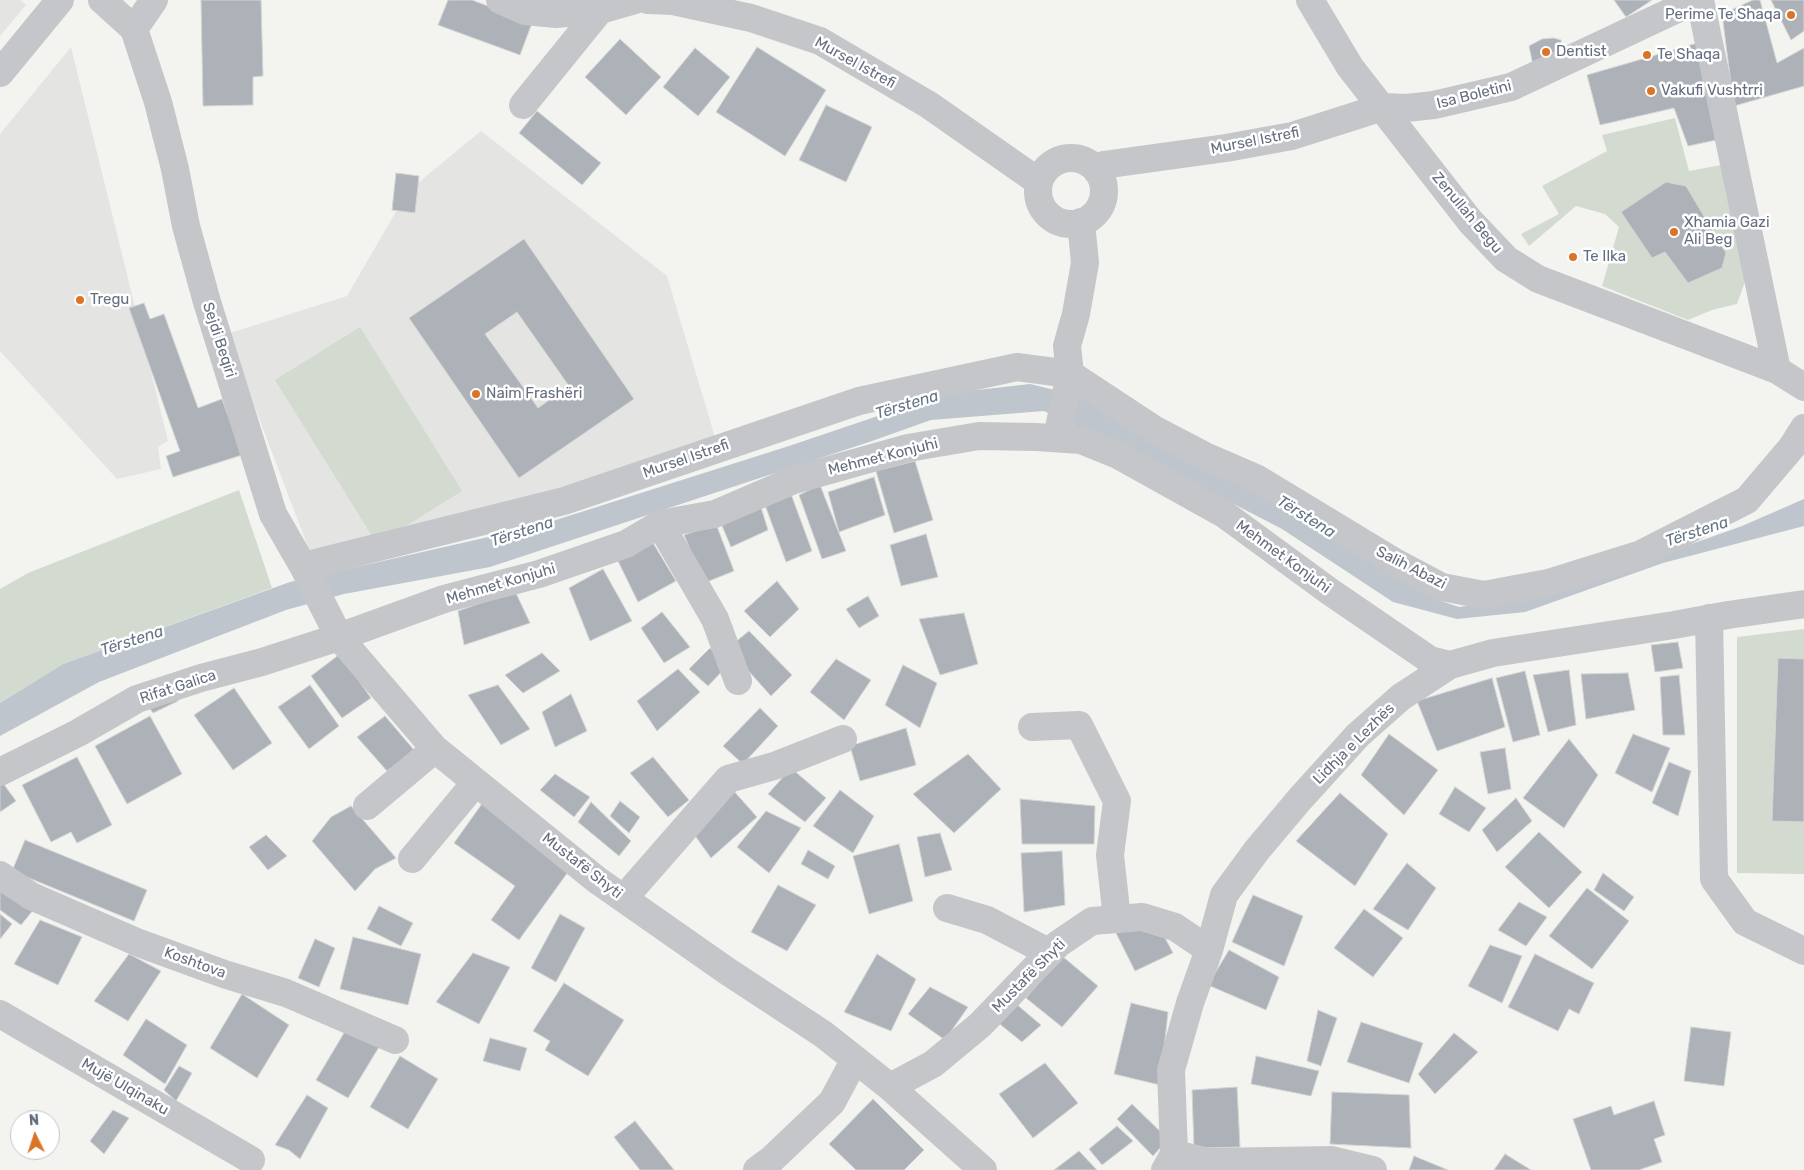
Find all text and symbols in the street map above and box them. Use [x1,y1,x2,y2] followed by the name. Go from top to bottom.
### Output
[1665,6,1781,24] place label: Perime Te Shaqa
[1785,9,1797,21] marker: Perime Te Shaqa
[811,33,899,93] street label: Mursel Istrefi
[1556,43,1607,61] place label: Dentist
[1540,46,1552,58] marker: Dentist
[1657,46,1720,64] place label: Te Shaqa
[1641,49,1653,61] marker: Te Shaqa
[1435,77,1513,113] street label: Isa Boletini
[1661,82,1763,100] place label: Vakufi Vushtrri
[1645,85,1657,97] marker: Vakufi Vushtrri
[1209,124,1301,158] street label: Mursel Istrefi
[1428,169,1506,257] street label: Zenullah Begu
[1684,214,1770,249] place label: Xhamia Gazi Ali Beg
[1668,226,1680,238] marker: Xhamia Gazi Ali Beg
[1583,248,1626,266] place label: Te Ilka
[1567,251,1579,263] marker: Te Ilka
[90,291,129,309] place label: Tregu
[74,294,86,306] marker: Tregu
[198,300,240,380] street label: Sejdi Beqiri
[486,385,582,403] place label: Naim Frashëri
[873,386,941,424] water label: Tërstena
[470,388,482,400] marker: Naim Frashëri
[826,435,940,479] street label: Mehmet Konjuhi
[641,436,731,482] street label: Mursel Istrefi
[1273,492,1339,542] water label: Tërstena
[488,513,556,551] water label: Tërstena
[1663,513,1731,551] water label: Tërstena
[1232,517,1334,597] street label: Mehmet Konjuhi
[1373,543,1449,593] street label: Salih Abazi
[444,560,558,608] street label: Mehmet Konjuhi
[98,622,166,660] water label: Tërstena
[138,666,218,708] street label: Rifat Galica
[1310,700,1398,788] street label: Lidhja e Lezhës
[538,829,626,903] street label: Mustafë Shyti
[989,936,1069,1016] street label: Mustafë Shyti
[162,944,228,982] street label: Koshtova
[78,1055,172,1119] street label: Mujë Ulqinaku
[10,1110,60,1160] north arrow
[28,1112,40,1129] text: N

